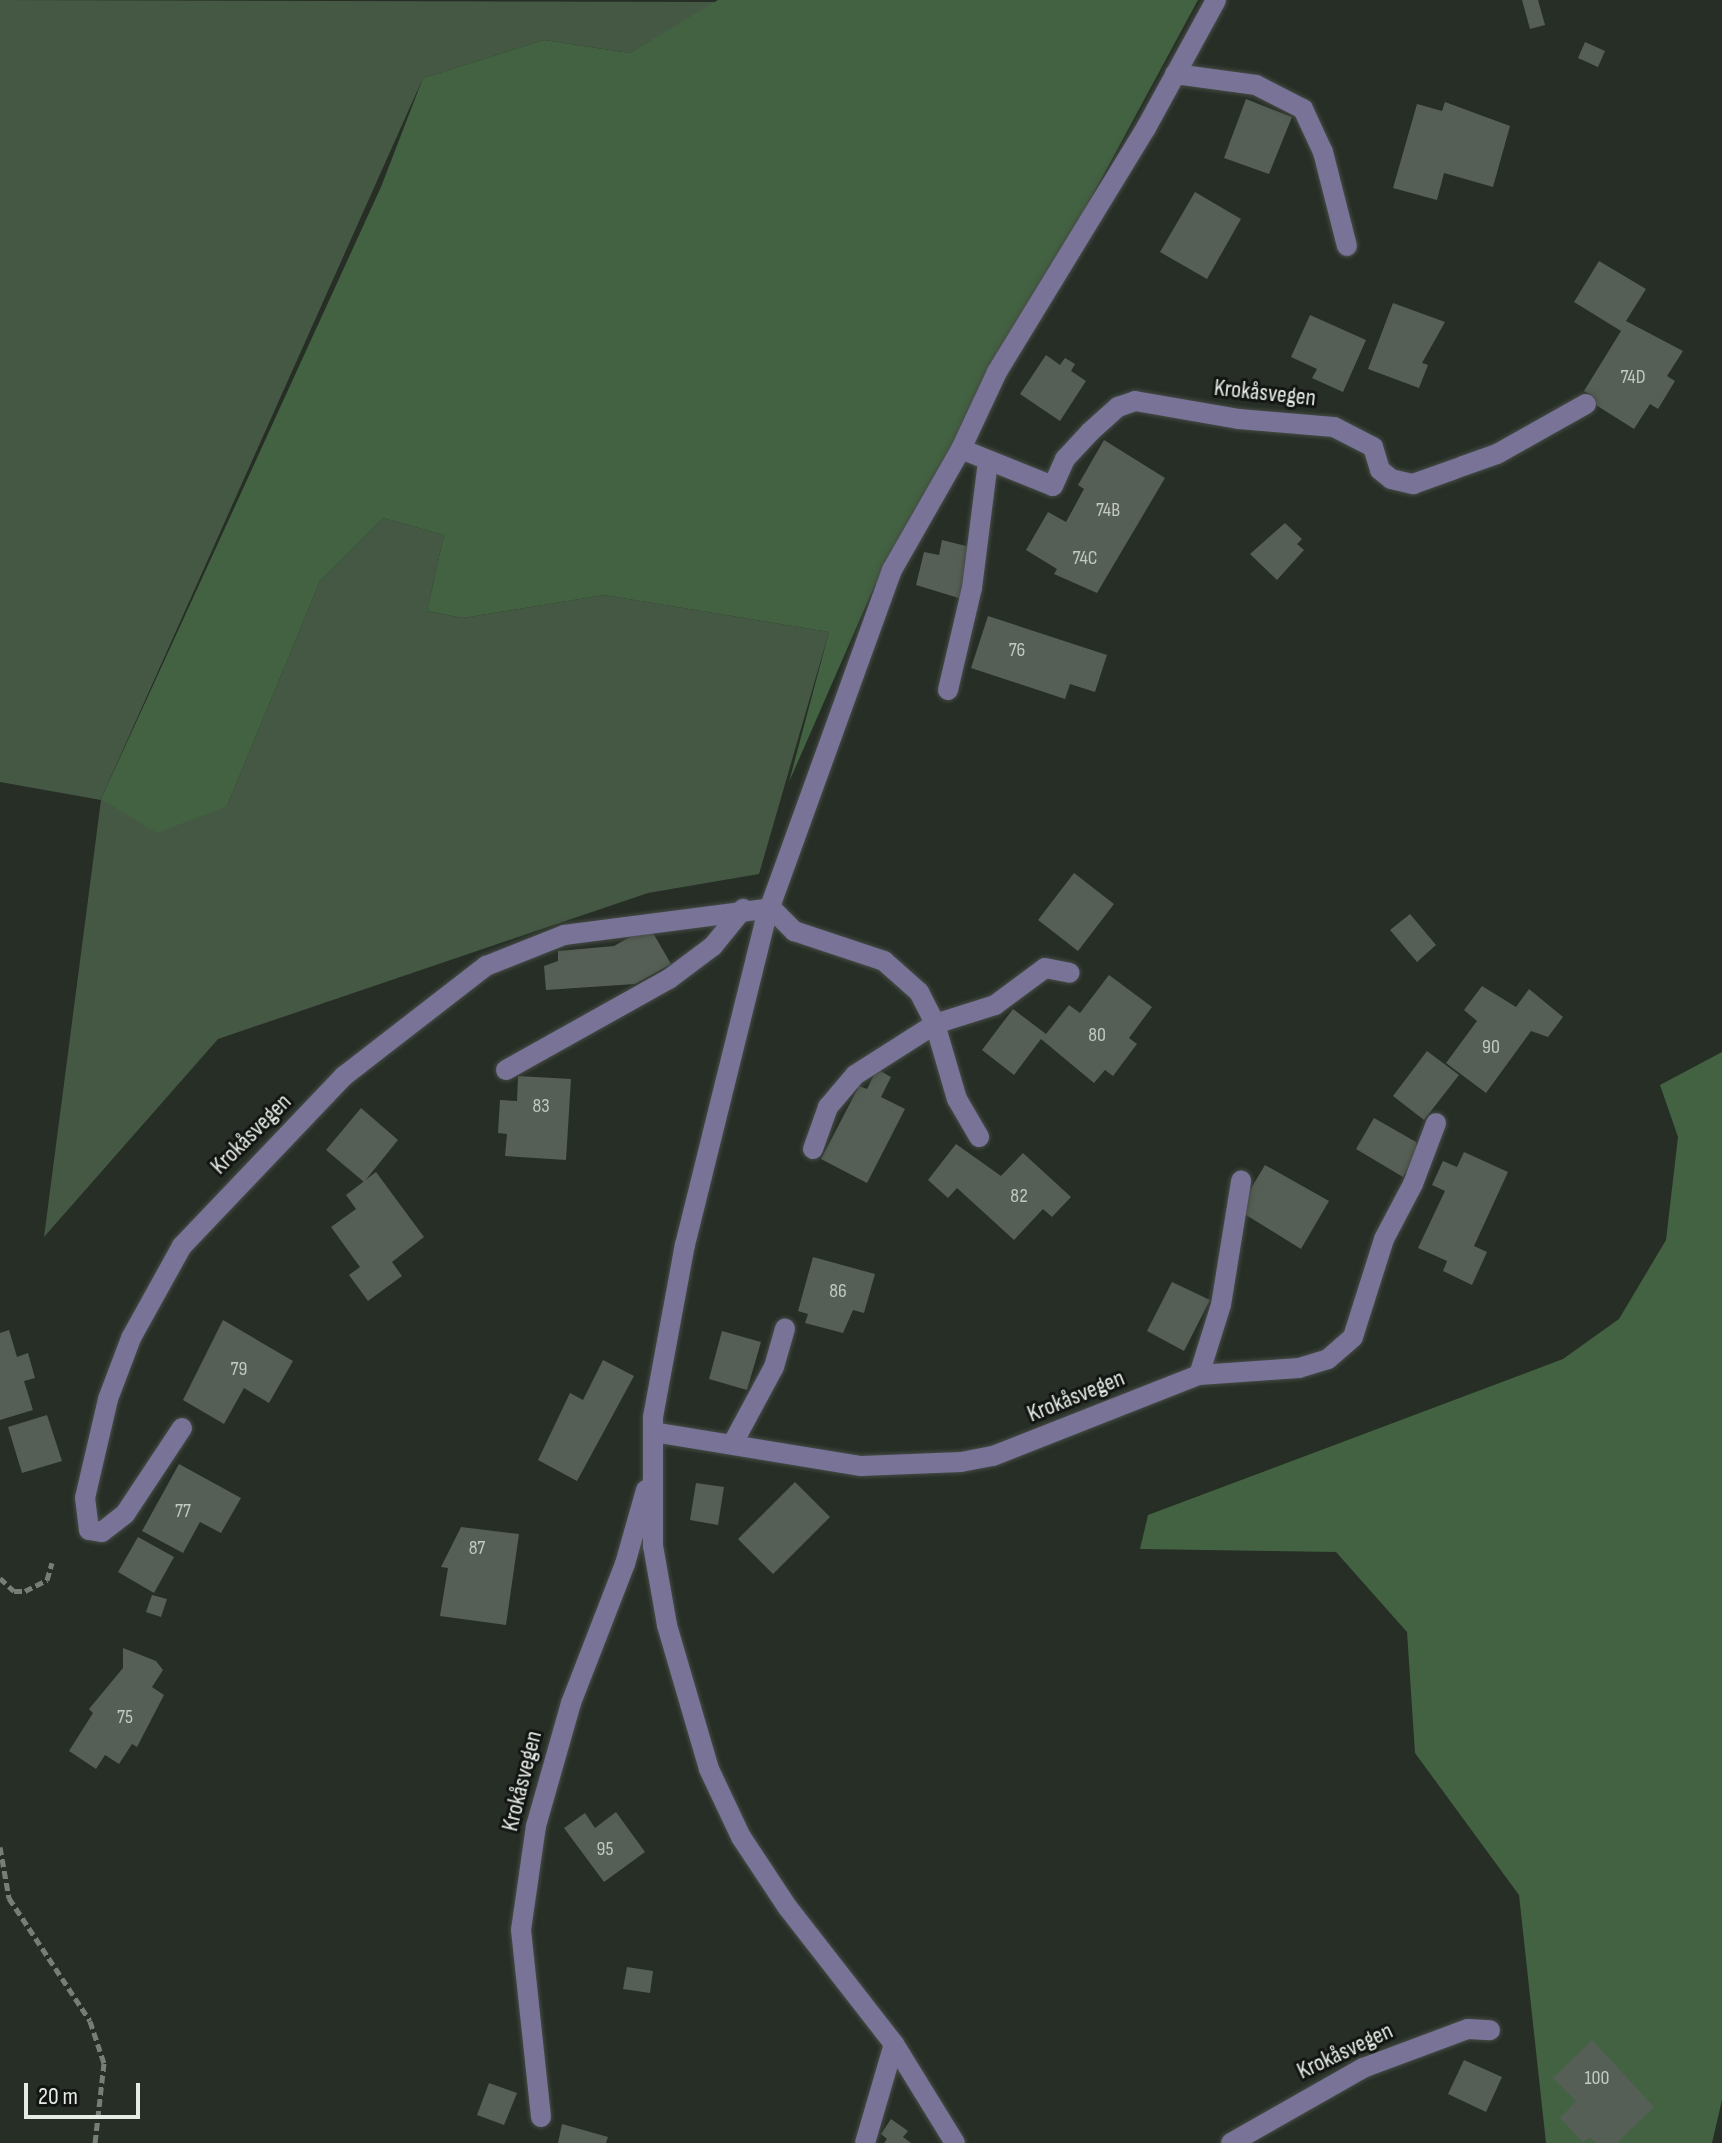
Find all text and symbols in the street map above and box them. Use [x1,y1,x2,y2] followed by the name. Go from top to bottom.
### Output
[1620,365,1646,389] house number: 74D
[1213,373,1317,413] street label: Krokåsvegen
[1096,498,1120,522] house number: 74B
[1072,546,1098,570] house number: 74C
[1009,638,1025,662] house number: 76
[1088,1023,1106,1047] house number: 80
[1482,1035,1500,1059] house number: 90
[205,1088,297,1180] street label: Krokåsvegen
[532,1094,550,1118] house number: 83
[1010,1184,1028,1208] house number: 82
[829,1279,847,1303] house number: 86
[231,1357,247,1381] house number: 79
[1023,1363,1129,1429] street label: Krokåsvegen
[175,1499,191,1523] house number: 77
[469,1536,485,1560] house number: 87
[117,1705,133,1729] house number: 75
[496,1728,548,1834] street label: Krokåsvegen
[597,1837,613,1861] house number: 95
[1293,2016,1397,2086] street label: Krokåsvegen
[1585,2066,1609,2090] house number: 100
[28,2067,144,2117] scale bar
[38,2082,78,2111] text: 20 m

